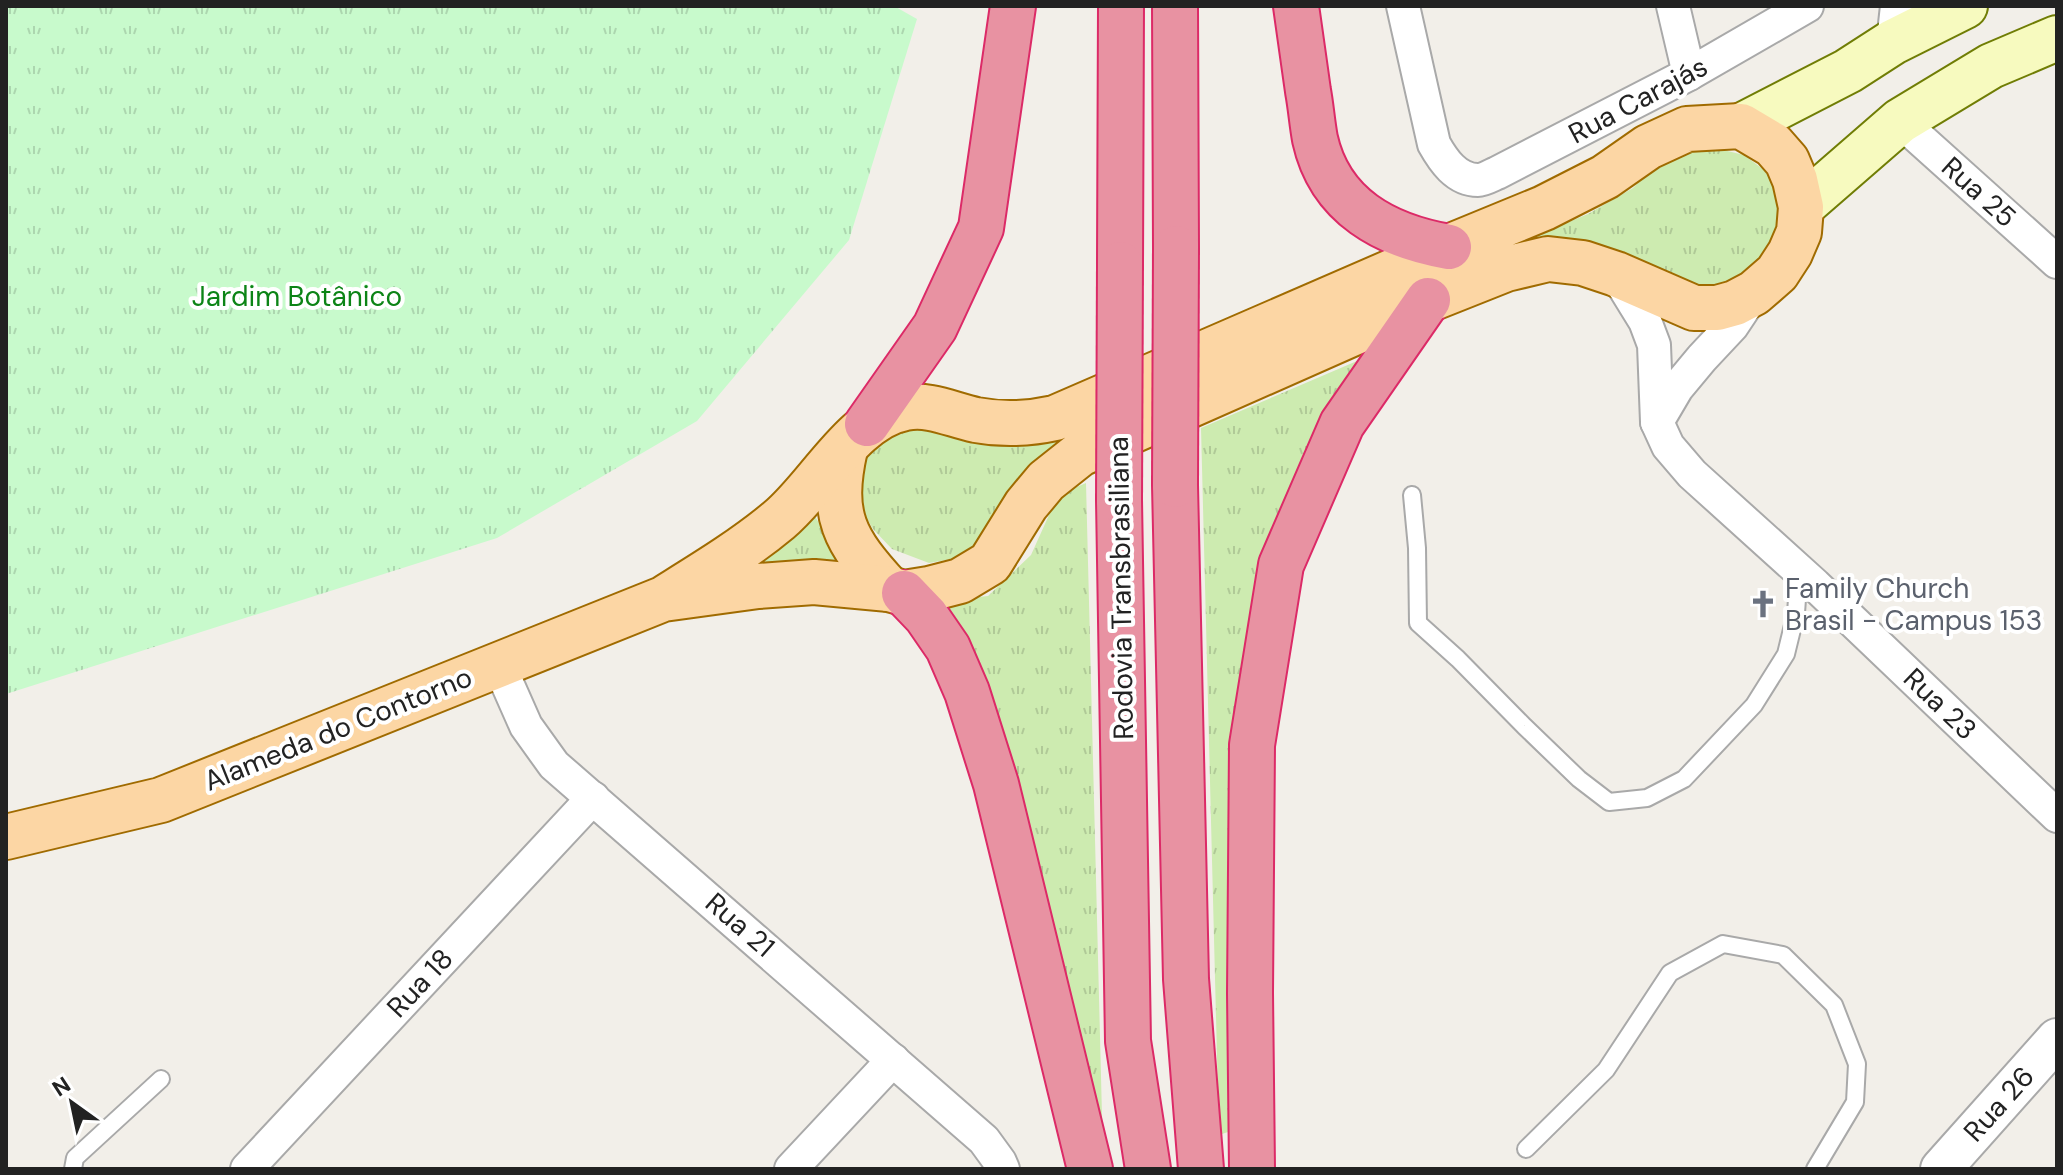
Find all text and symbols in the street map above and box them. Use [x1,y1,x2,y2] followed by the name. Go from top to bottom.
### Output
[1562,48,1714,152] street label: Rua Carajás
[1934,149,2024,235] street label: Rua 25
[192,278,402,315] park label: Jardim Botânico
[1100,436,1142,740] street label: Rodovia Transbrasiliana
[1785,570,2042,639] place label: Family Church Brasil - Campus 153
[1748,589,1778,619] church icon: Family Church Brasil - Campus 153
[199,658,477,800] street label: Alameda do Contorno
[1895,660,1985,748] street label: Rua 23
[698,885,782,965] street label: Rua 21
[379,941,461,1025] street label: Rua 18
[1955,1059,2043,1149] street label: Rua 26
[32,1063,112,1143] north arrow
[47,1070,76,1103] text: N

